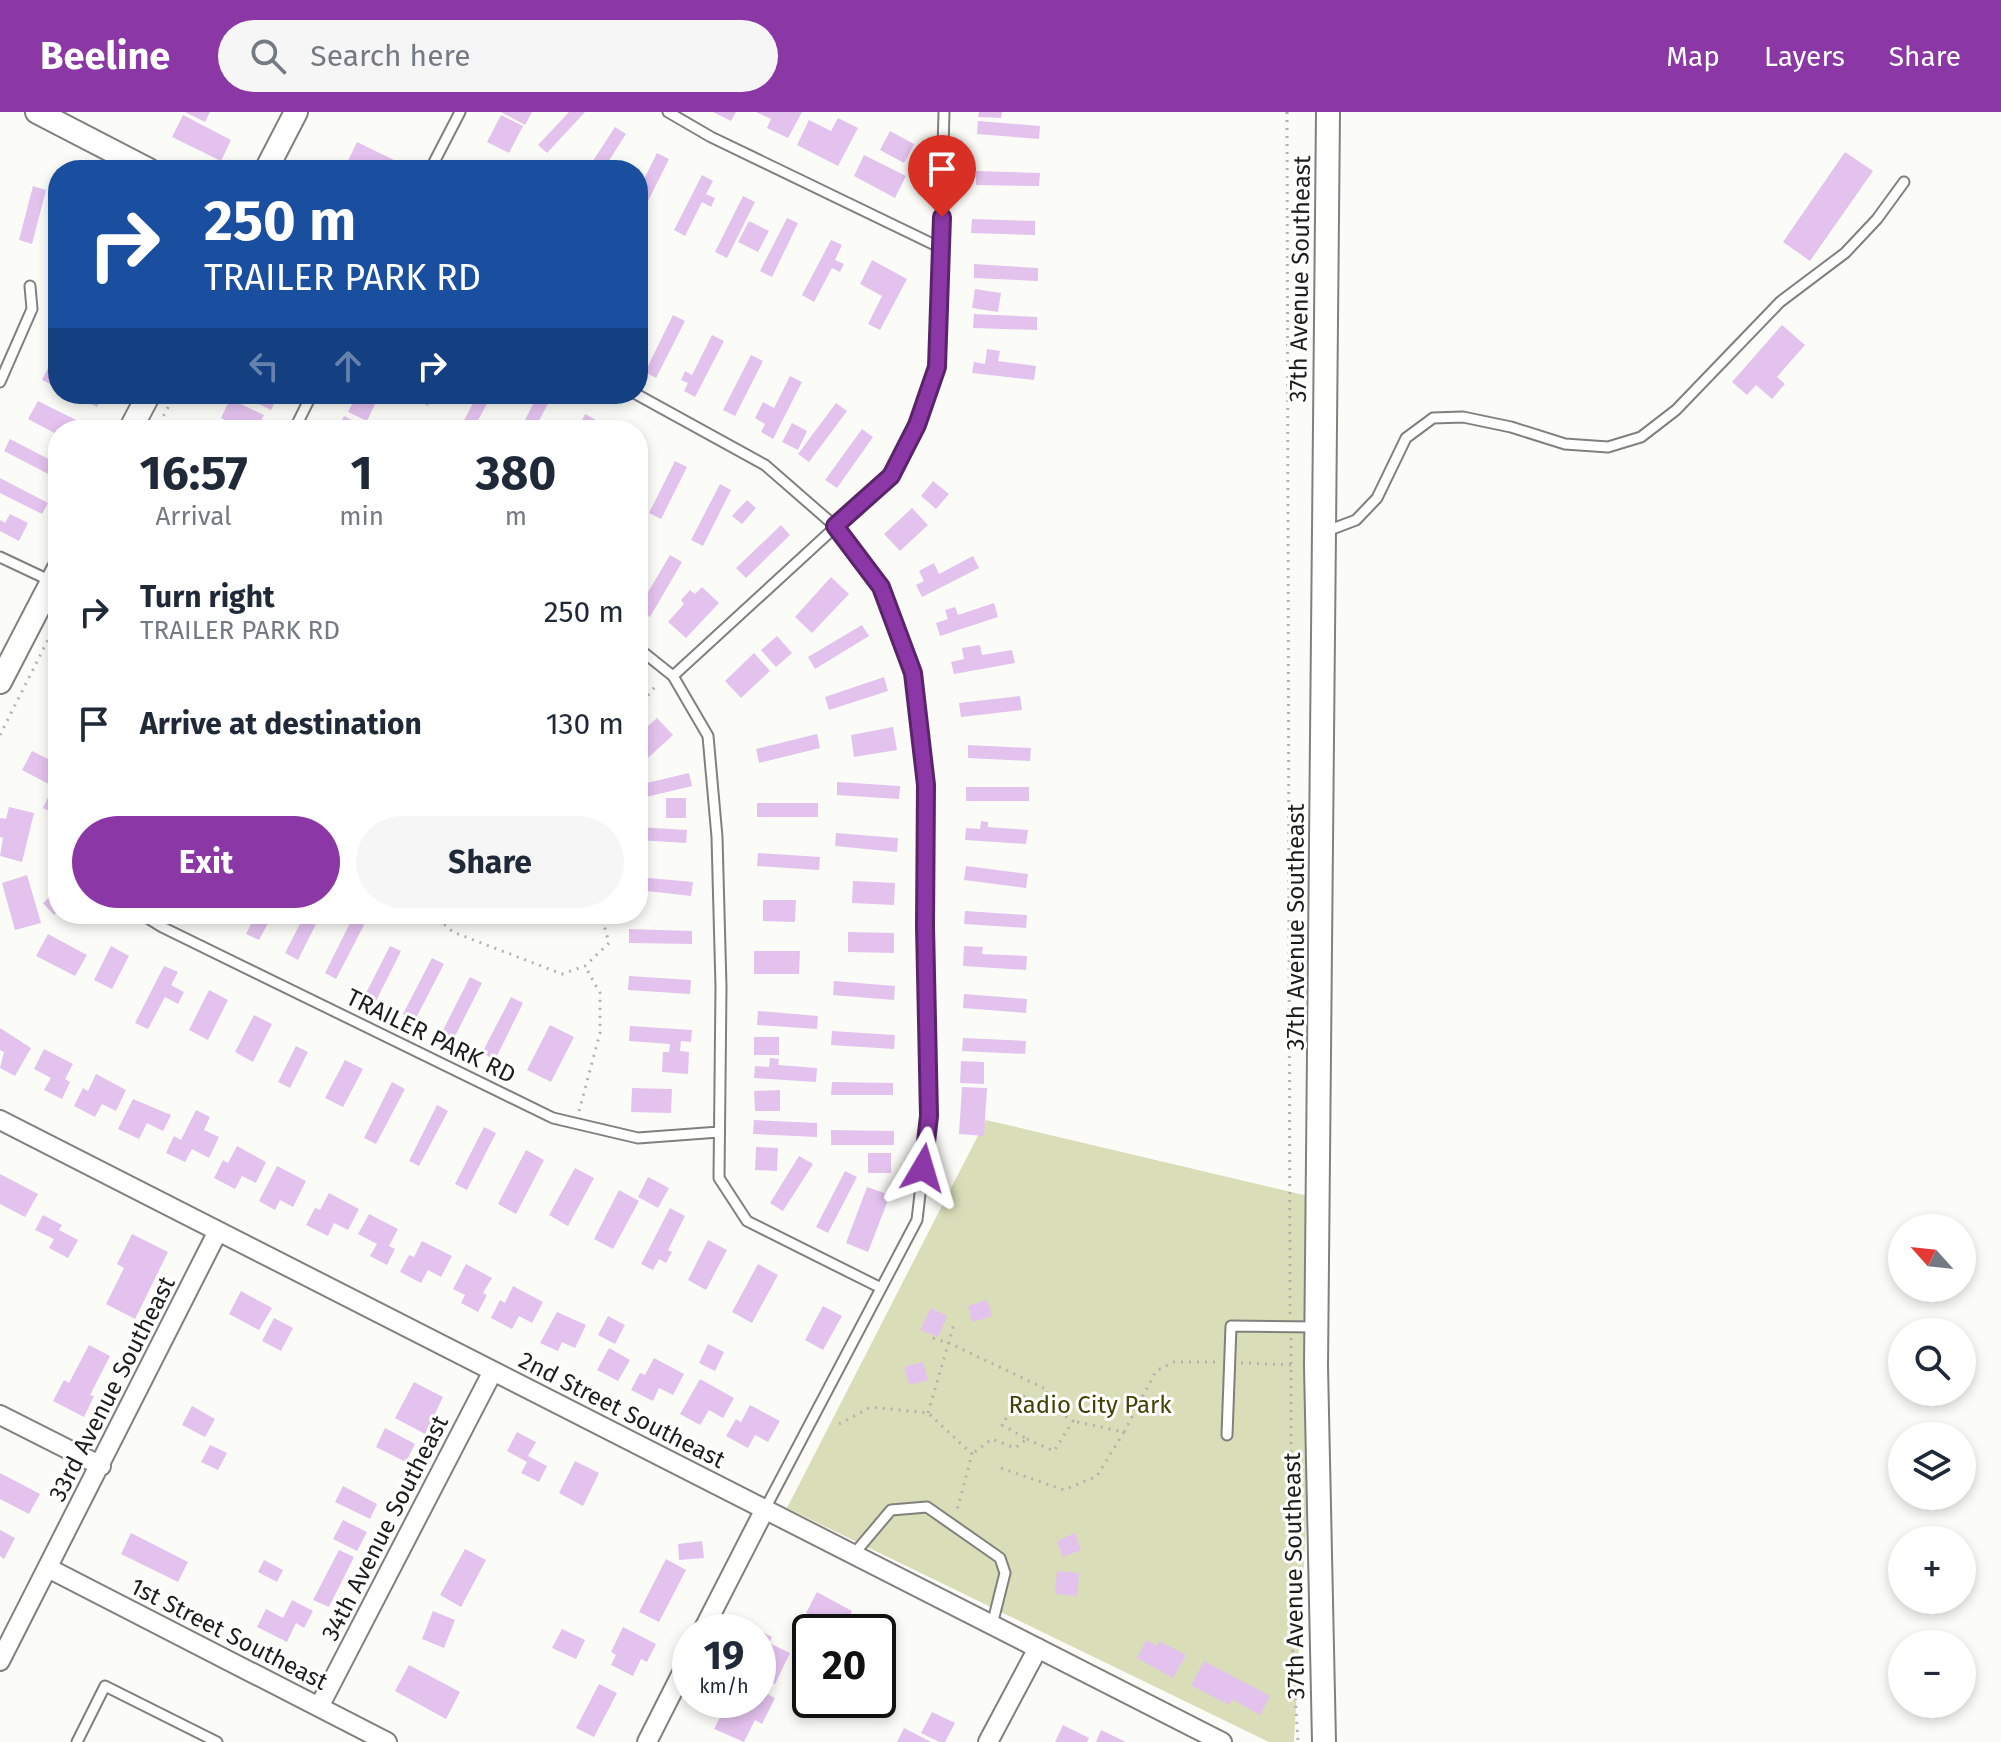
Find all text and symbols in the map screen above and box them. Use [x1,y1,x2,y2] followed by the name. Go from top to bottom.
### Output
[218,20,778,92] search box
[40,33,170,79] text: Beeline
[246,34,290,78] icon: search
[310,38,471,74] text: Search here
[1666,40,1720,73] text: Map
[1764,40,1845,73] text: Layers
[1889,40,1961,73] text: Share
[908,135,976,217] pin
[920,147,964,191] icon: arrive
[1284,155,1316,403] street label: 37th Avenue Southeast
[204,188,356,255] text: 250 m
[72,192,176,296] icon: right
[204,256,481,300] text: TRAILER PARK RD
[242,344,286,388] icon: left
[326,344,370,388] icon: ahead
[410,344,454,388] icon: right
[140,444,248,502] text: 16:57
[350,444,373,502] text: 1
[476,444,556,502] text: 380
[155,501,232,532] text: Arrival
[339,501,384,532] text: min
[505,501,527,532] text: m
[140,579,275,615] text: Turn right
[72,590,116,634] icon: right
[544,594,624,630] text: 250 m
[140,615,340,646] text: TRAILER PARK RD
[72,702,116,746] icon: arrive
[140,706,422,742] text: Arrive at destination
[546,706,624,742] text: 130 m
[1282,803,1310,1050] street label: 37th Avenue Southeast
[72,816,340,908] button: Exit
[356,816,624,908] button: Share
[342,983,520,1089] street label: TRAILER PARK RD
[881,1126,965,1210] position arrow
[1888,1214,1976,1302] north arrow
[1888,1214,1976,1718] map controls
[43,1272,181,1506] street label: 33rd Avenue Southeast
[1888,1318,1976,1406] button: search
[514,1346,730,1474] street label: 2nd Street Southeast
[1009,1391,1172,1419] park label: Radio City Park
[316,1410,454,1645] street label: 34th Avenue Southeast
[1888,1422,1976,1510] button: layers
[1278,1452,1310,1700] street label: 37th Avenue Southeast
[1888,1526,1976,1614] button: +
[126,1572,333,1696] street label: 1st Street Southeast
[792,1614,896,1718] speed limit sign: 20
[1888,1630,1976,1718] button: −
[704,1632,744,1680] text: 19
[699,1674,749,1698] text: km/h

